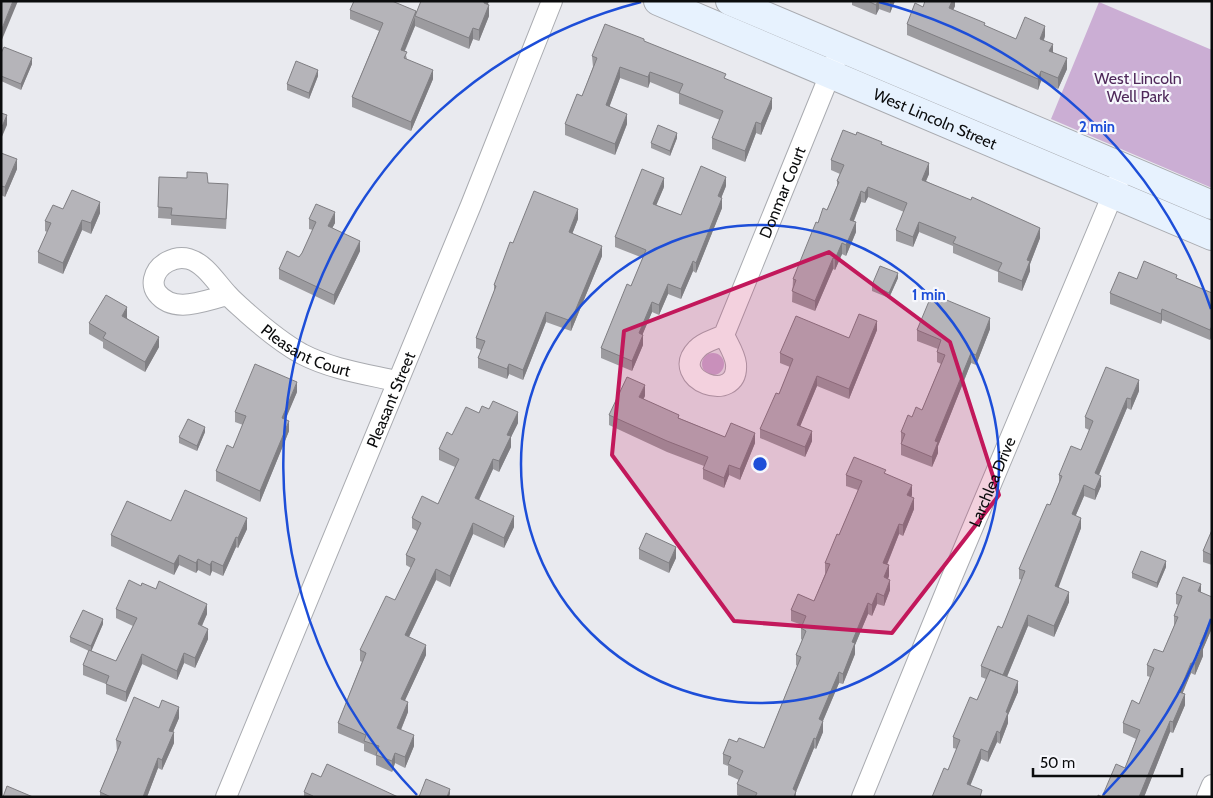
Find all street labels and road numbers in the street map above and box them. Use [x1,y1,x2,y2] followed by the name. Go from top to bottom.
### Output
[871,84,1000,153] street label: West Lincoln Street
[755,143,809,241] street label: Donmar Court
[258,320,353,380] street label: Pleasant Court
[362,348,419,450] street label: Pleasant Street
[965,434,1019,530] street label: Larchlea Drive

